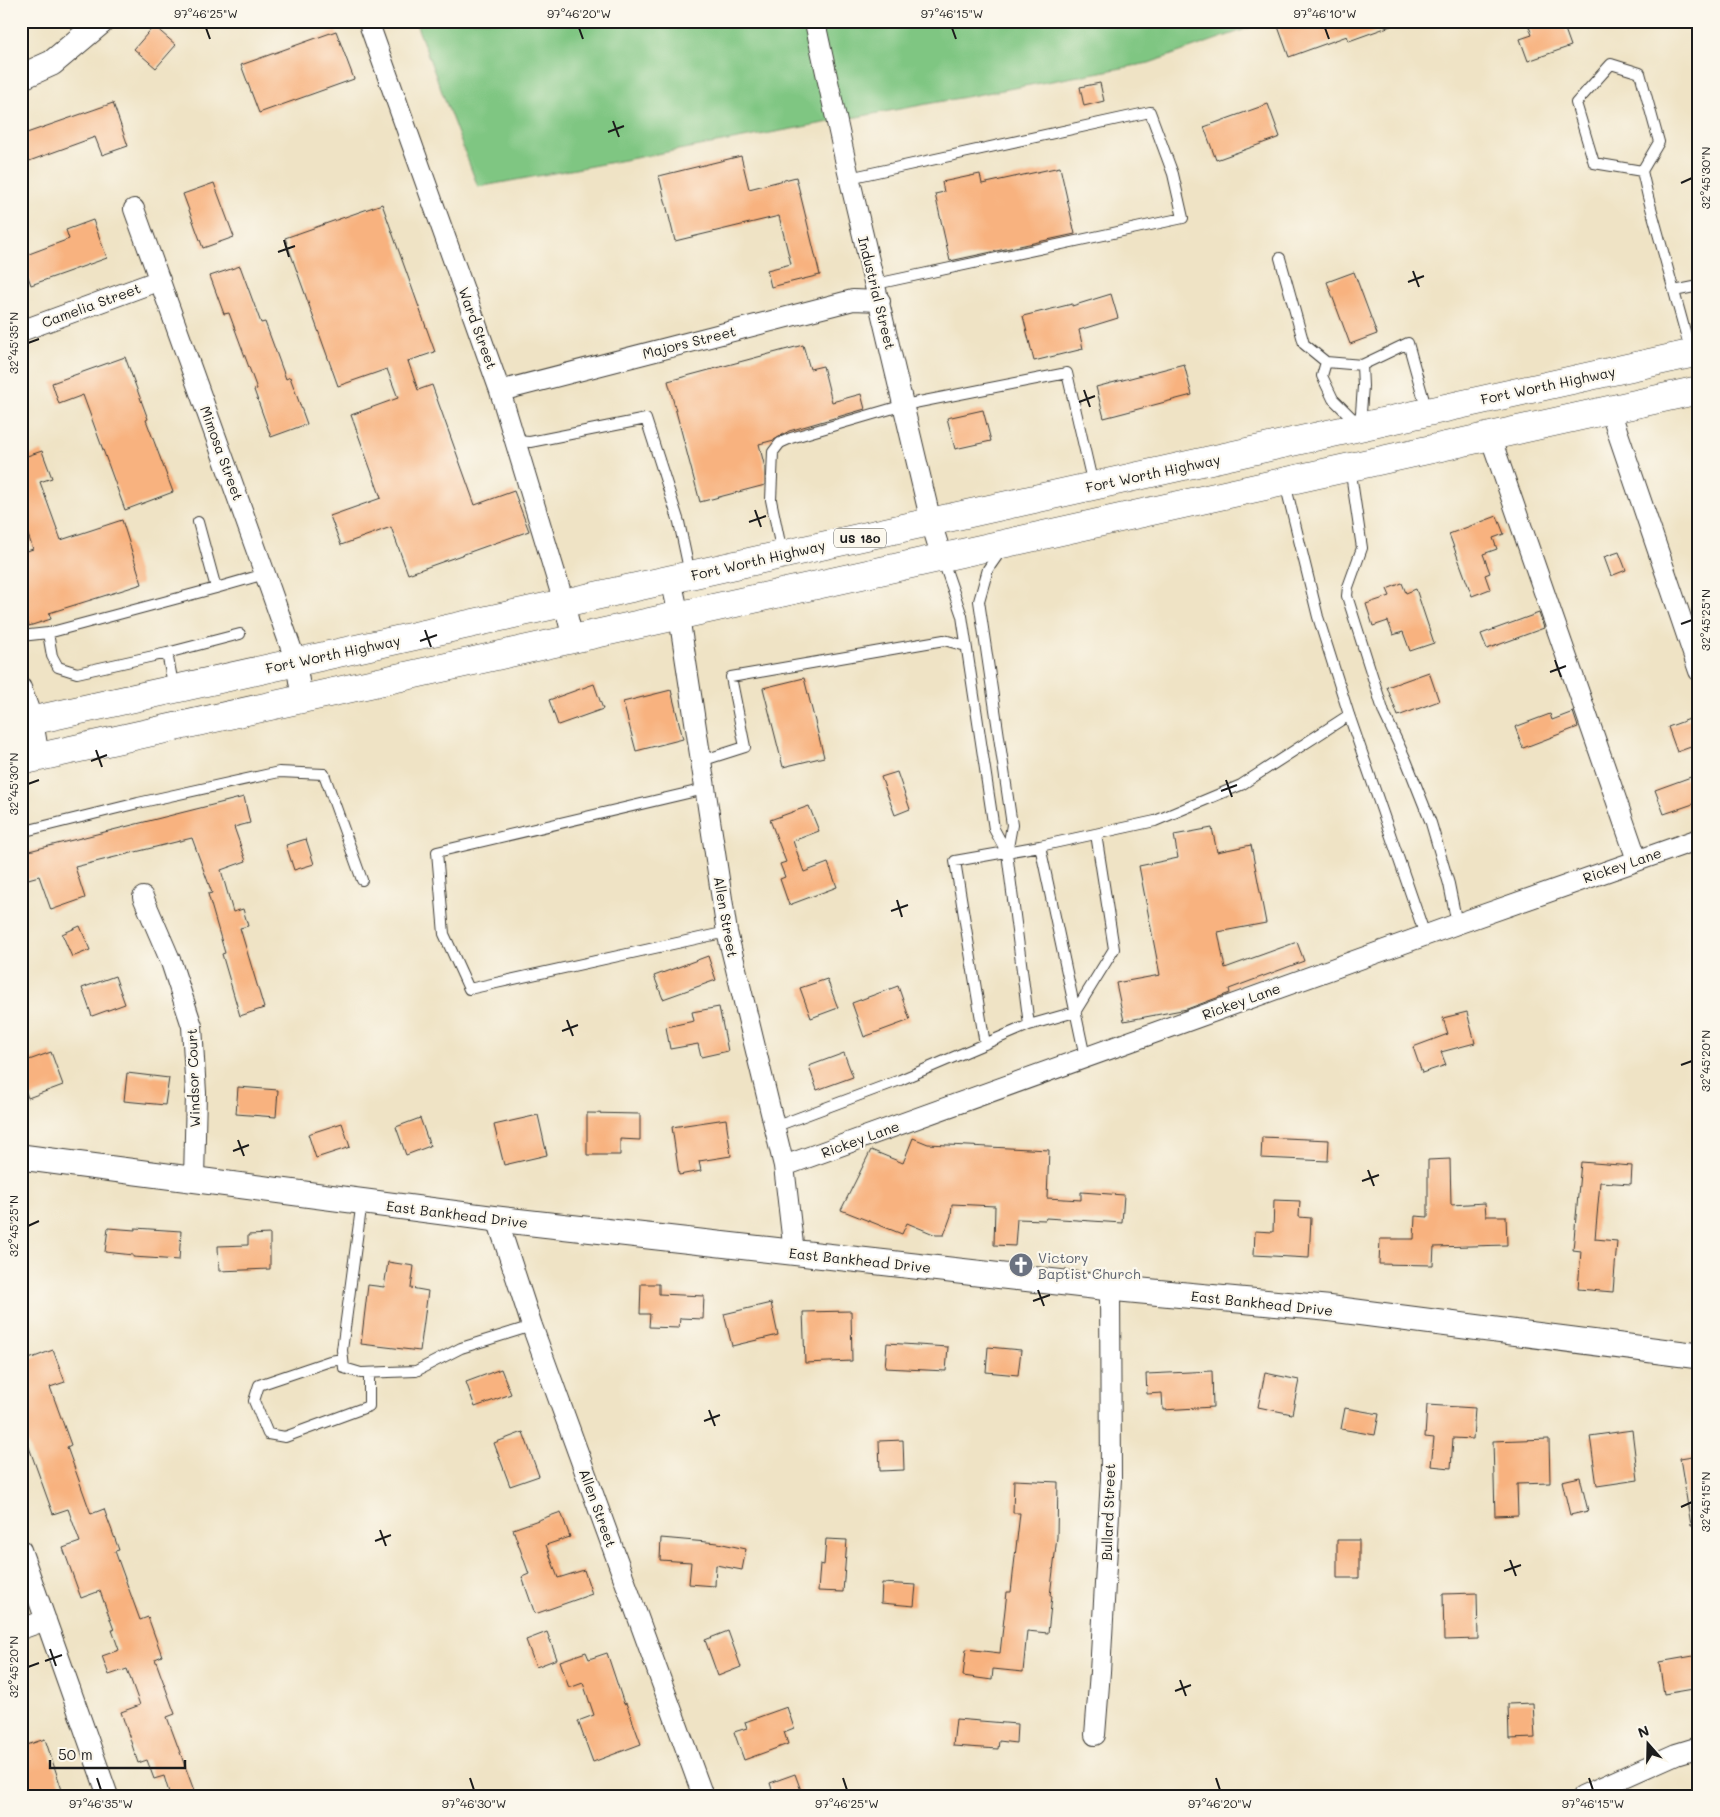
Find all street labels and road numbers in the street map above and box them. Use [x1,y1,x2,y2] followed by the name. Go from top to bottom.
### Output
[854,234,900,352] street label: Industrial Street
[39,278,143,332] street label: Camelia Street
[454,284,502,372] street label: Ward Street
[640,321,738,363] street label: Majors Street
[1479,361,1617,409] street label: Fort Worth Highway
[196,403,248,503] street label: Mimosa Street
[1084,449,1222,497] street label: Fort Worth Highway
[834,528,886,548] road number: US 180
[689,535,827,585] street label: Fort Worth Highway
[264,630,402,678] street label: Fort Worth Highway
[1580,843,1664,887] street label: Rickey Lane
[710,875,742,959] street label: Allen Street
[1199,978,1283,1024] street label: Rickey Lane
[182,1028,204,1128] street label: Windsor Court
[818,1116,902,1162] street label: Rickey Lane
[385,1196,529,1232] street label: East Bankhead Drive
[788,1243,932,1277] street label: East Bankhead Drive
[1190,1286,1334,1320] street label: East Bankhead Drive
[1097,1463,1119,1561] street label: Bullard Street
[575,1466,621,1550] street label: Allen Street

